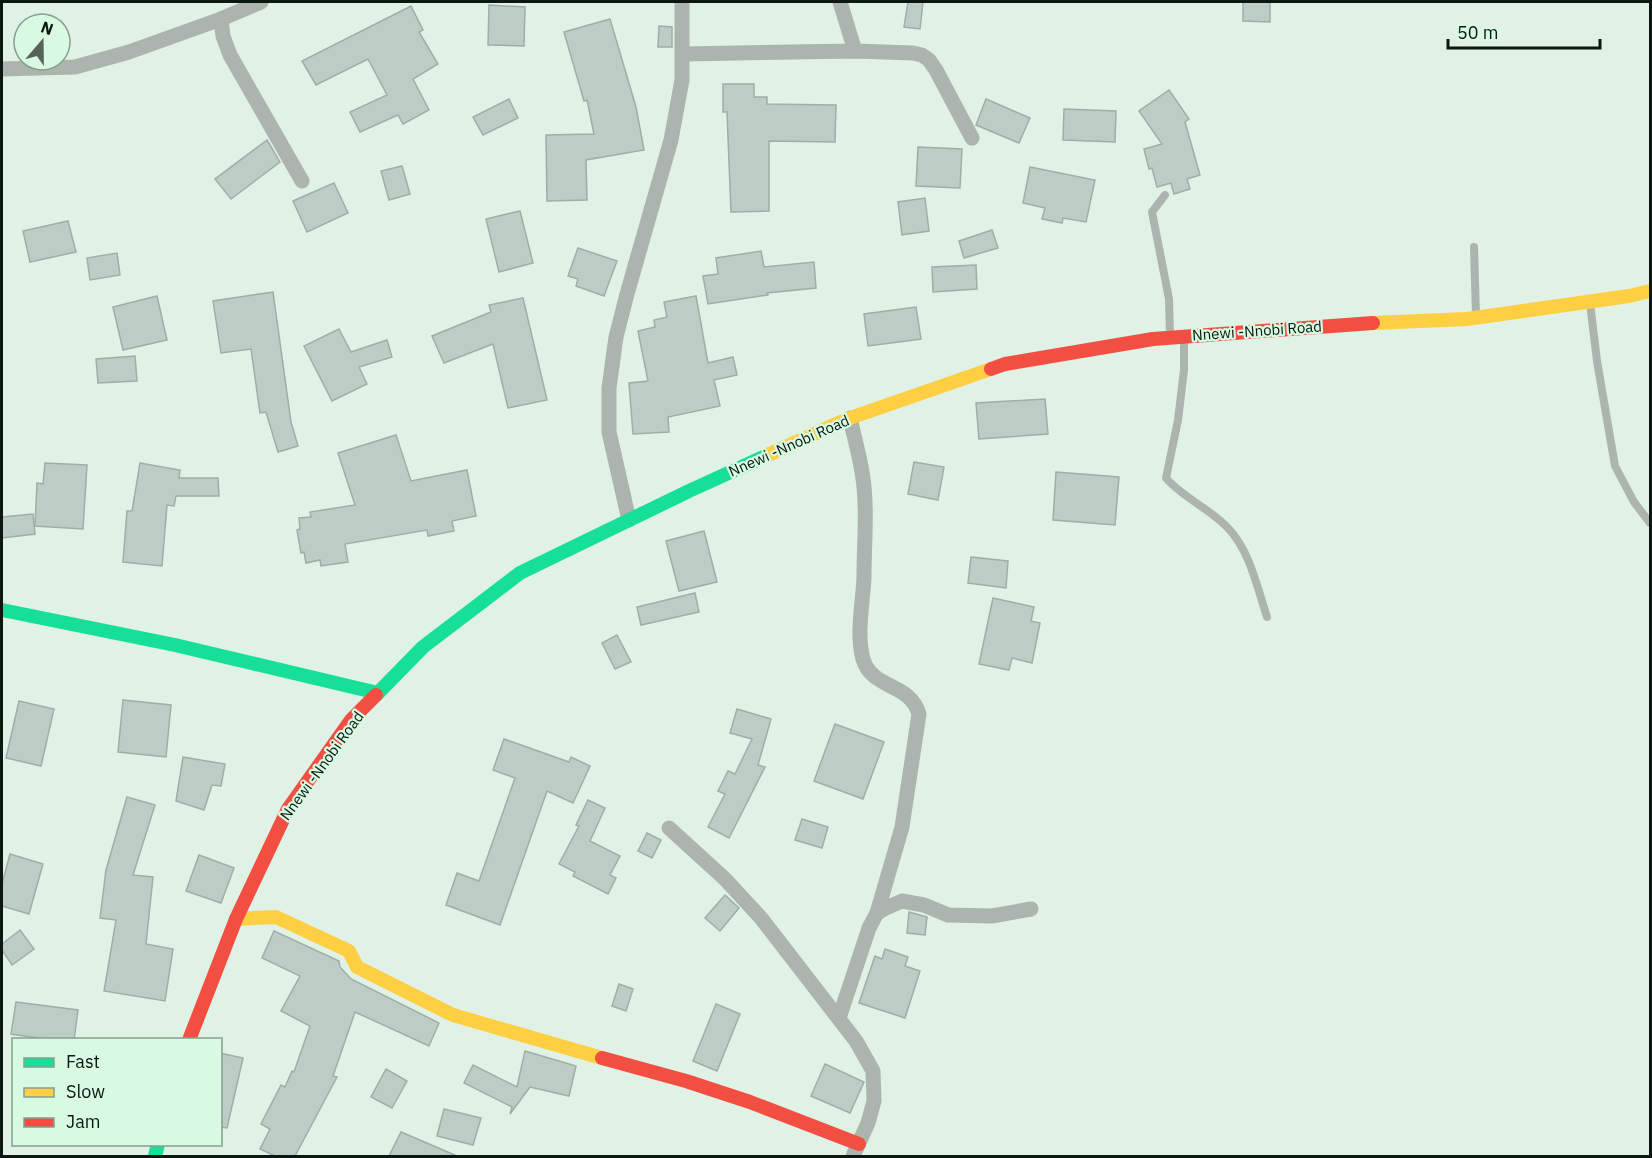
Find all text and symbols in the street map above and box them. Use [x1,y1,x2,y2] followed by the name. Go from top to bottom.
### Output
[12,12,72,72] north arrow
[1448,12,1600,50] scale bar
[38,17,56,39] text: N
[1457,21,1499,44] text: 50 m
[1191,316,1323,345] street label: Nnewi -Nnobi Road
[726,410,852,481] street label: Nnewi -Nnobi Road
[276,707,368,824] street label: Nnewi -Nnobi Road
[12,1038,222,1146] legend
[66,1050,100,1073] text: Fast
[66,1080,105,1103] text: Slow
[66,1110,101,1133] text: Jam

